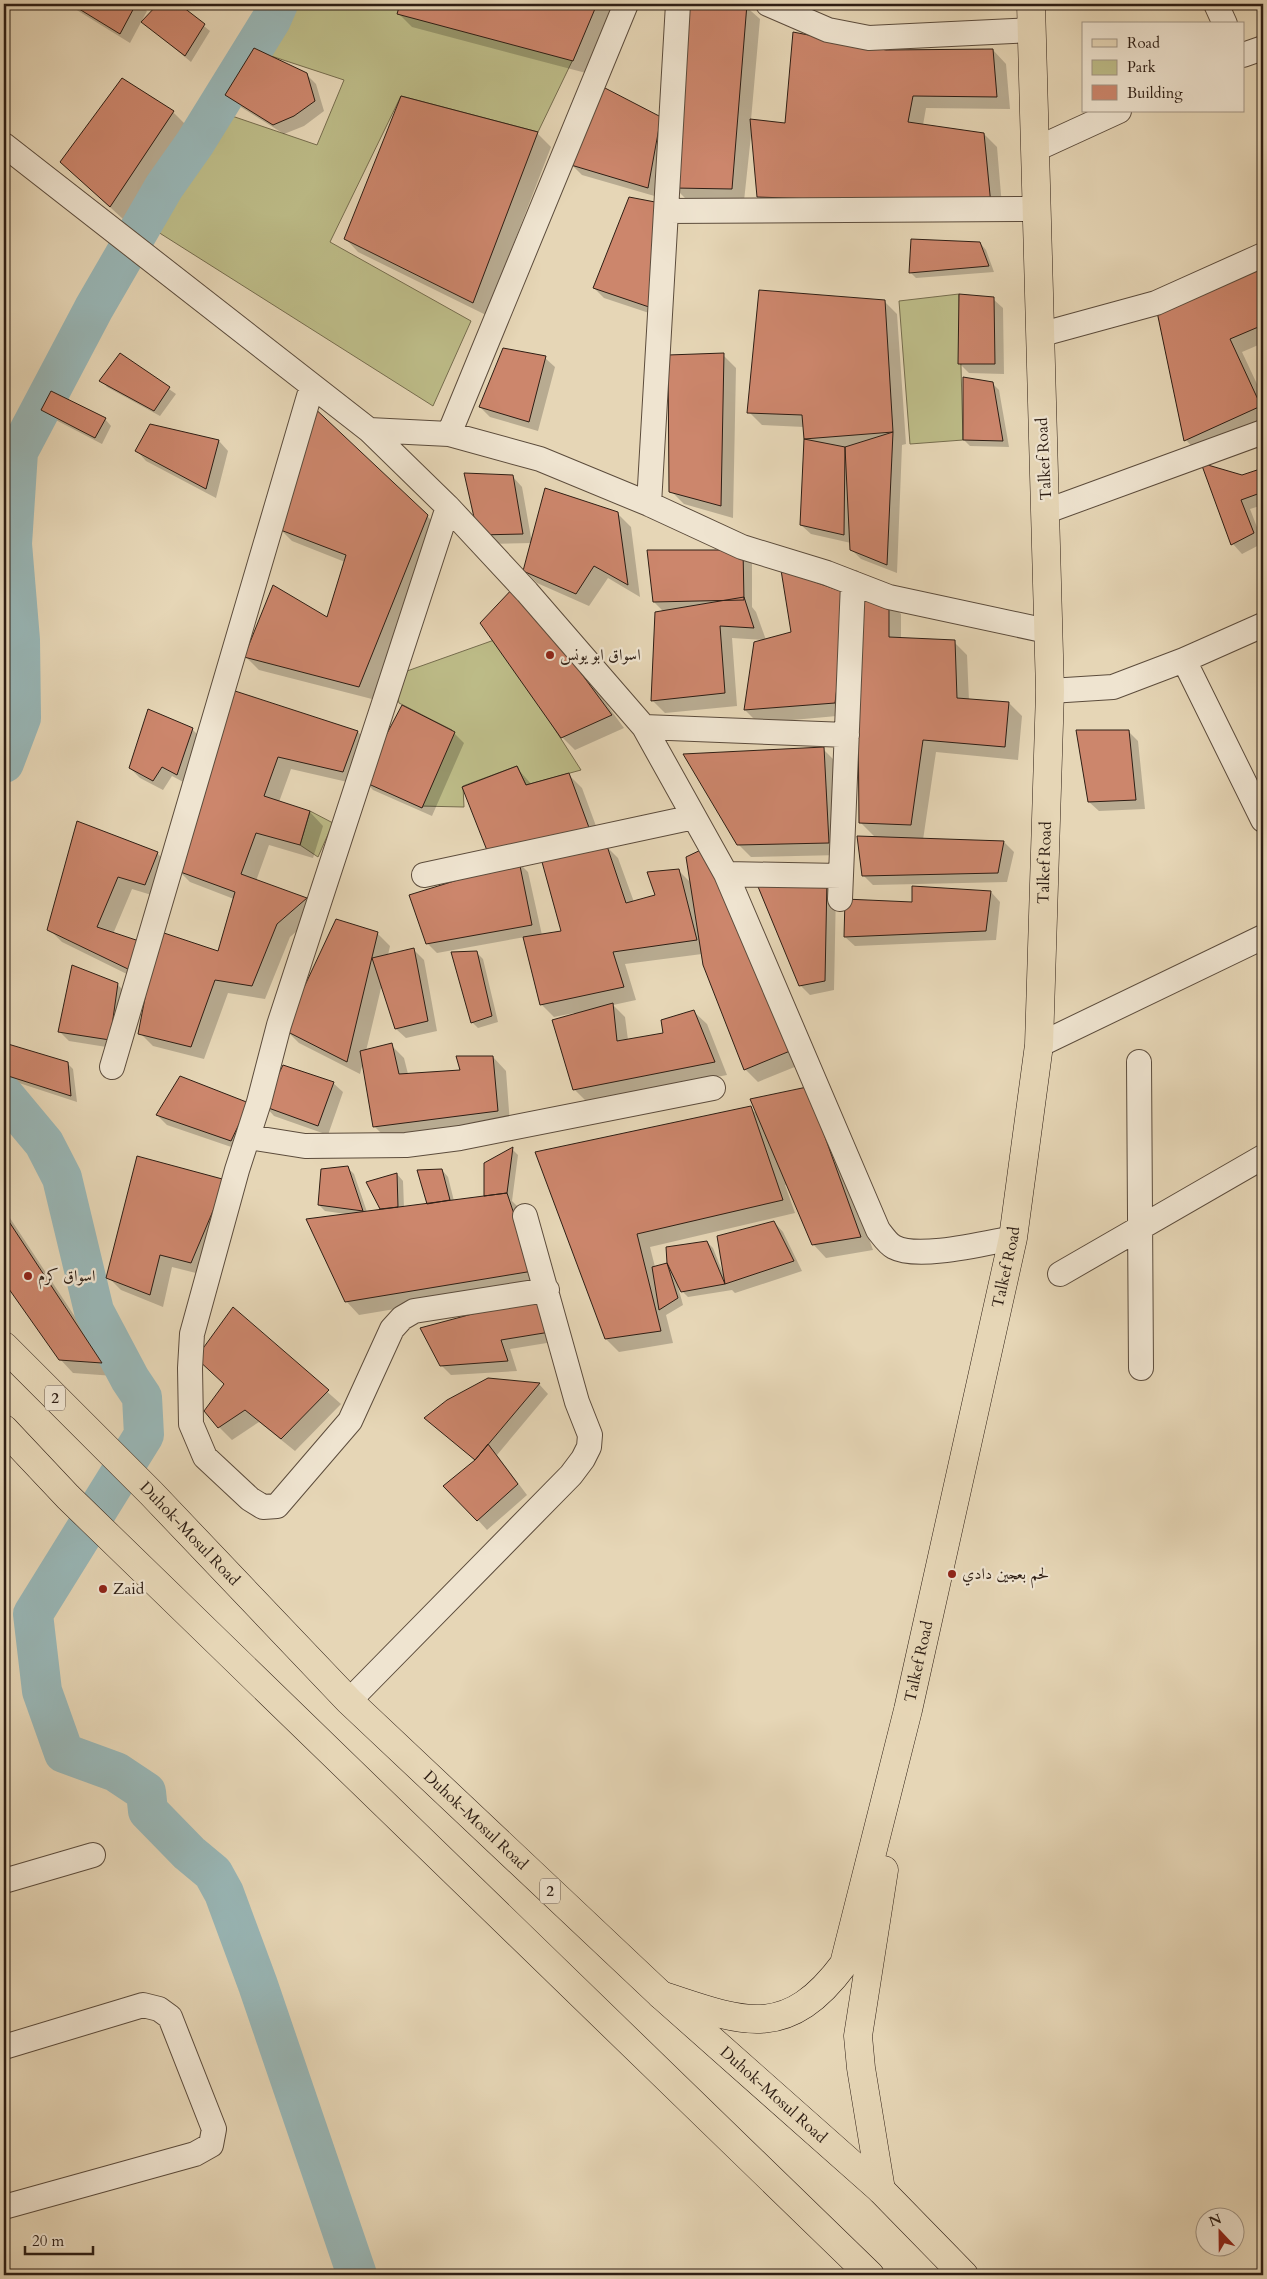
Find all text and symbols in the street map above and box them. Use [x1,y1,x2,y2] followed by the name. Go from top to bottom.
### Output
[1082,22,1244,112] legend
[1127,33,1160,53] text: Road
[1127,57,1156,77] text: Park
[1127,83,1183,103] text: Building
[1031,417,1057,501] street label: Talkef Road
[560,644,641,666] place label: اسواق ابو يونس
[544,649,556,661] marker: اسواق ابو يونس
[1032,820,1057,905] street label: Talkef Road
[987,1225,1026,1310] street label: Talkef Road
[38,1265,96,1290] place label: اسواق كرم
[22,1270,34,1282] marker: اسواق كرم
[45,1386,65,1410] road number: 2
[135,1477,245,1591] street label: Duhok-Mosul Road
[962,1563,1049,1589] place label: لحم بعجين دادي
[946,1568,958,1580] marker: لحم بعجين دادي
[113,1578,145,1600] place label: Zaid
[97,1583,109,1595] marker: Zaid
[899,1618,939,1704] street label: Talkef Road
[418,1766,533,1875] street label: Duhok-Mosul Road
[540,1878,560,1904] road number: 2
[715,2041,832,2148] street label: Duhok-Mosul Road
[1194,2206,1244,2256] north arrow
[1206,2209,1225,2231] text: N
[25,2224,92,2256] scale bar
[32,2231,64,2251] text: 20 m

